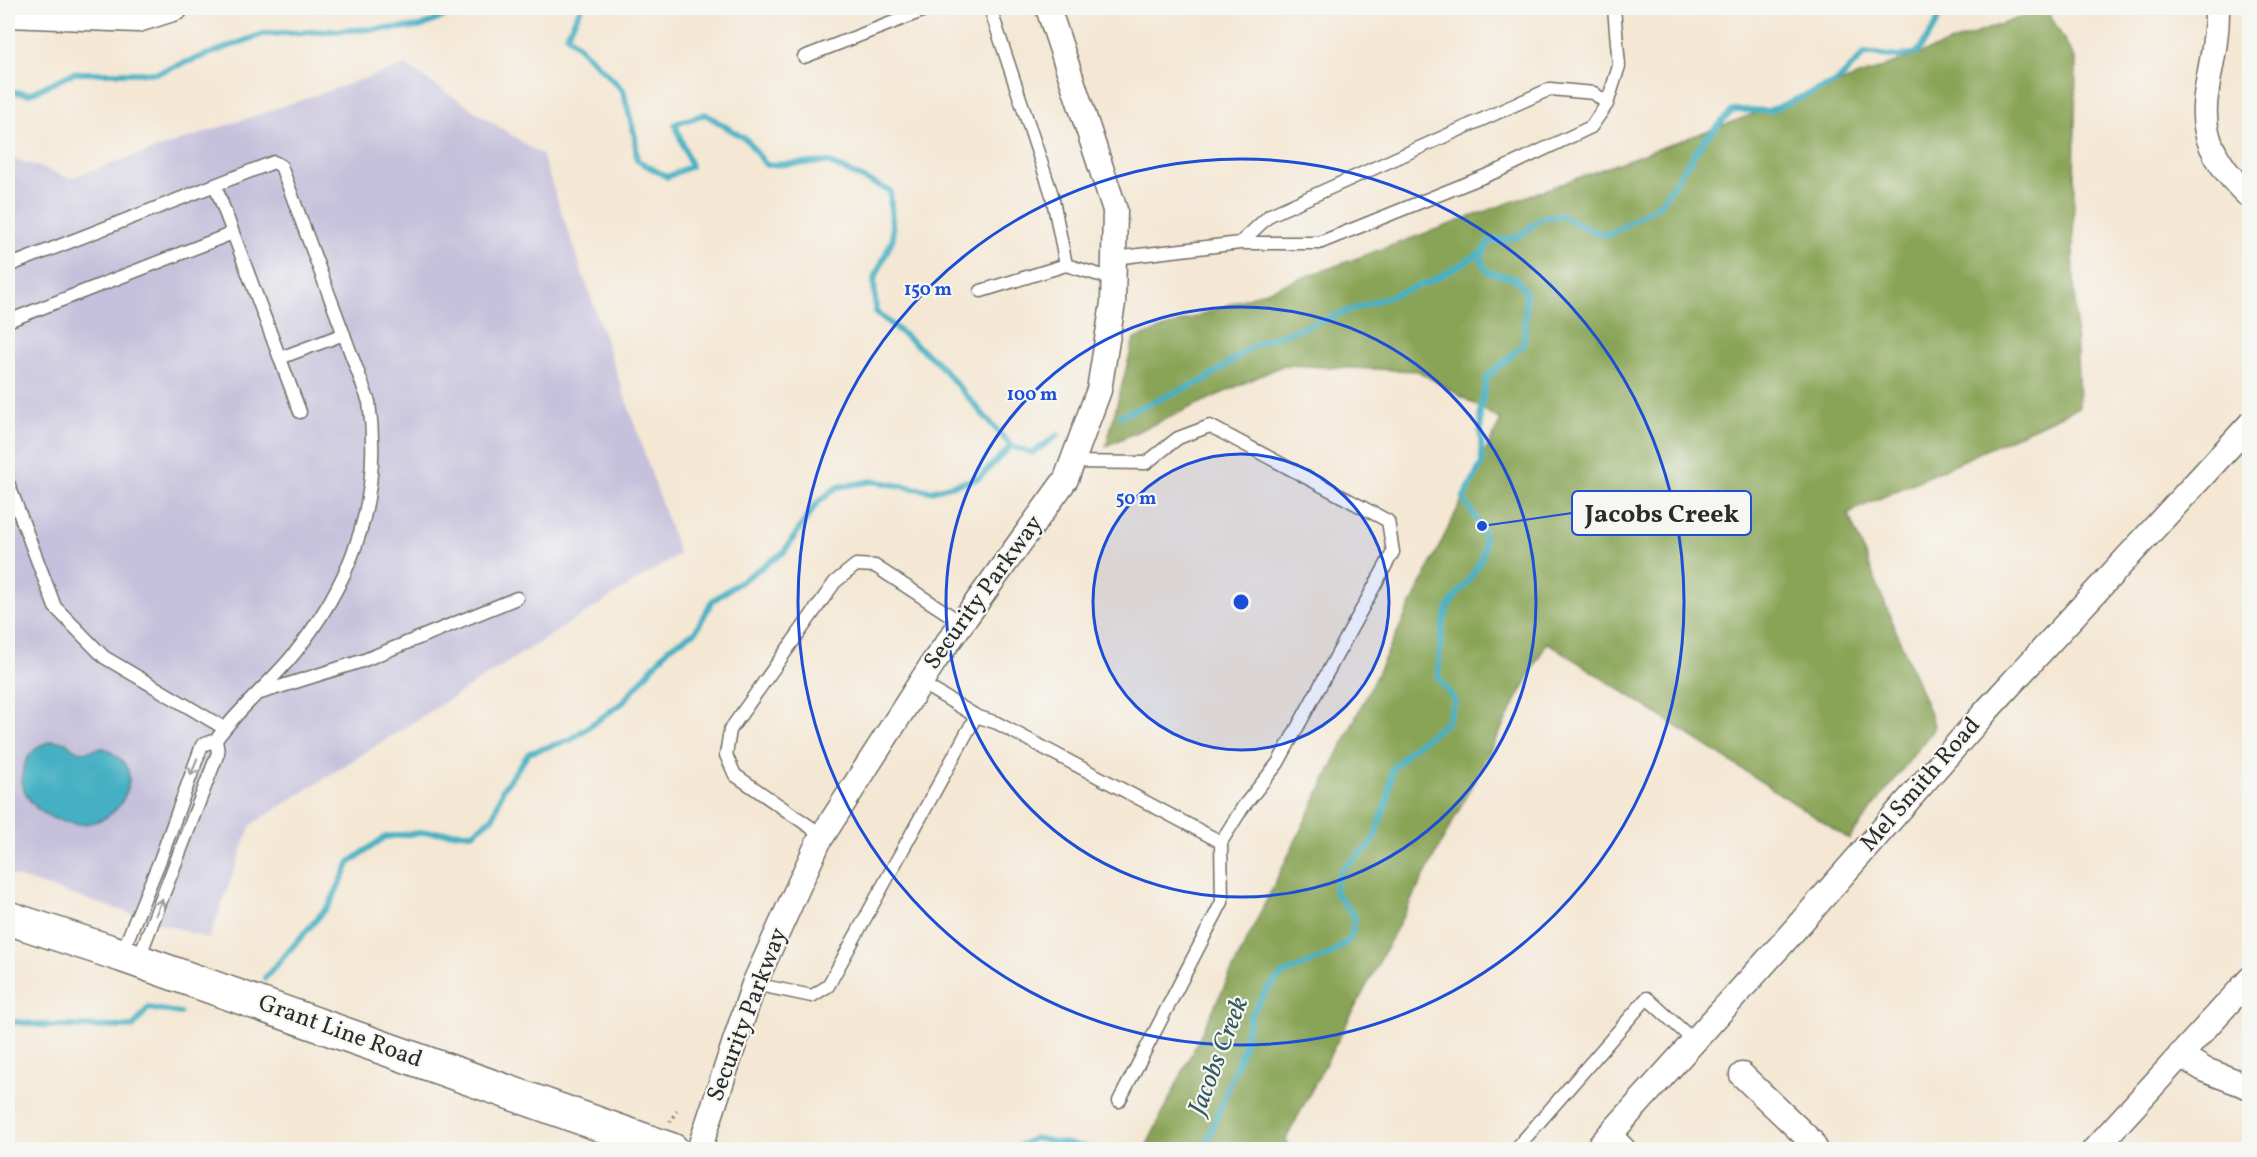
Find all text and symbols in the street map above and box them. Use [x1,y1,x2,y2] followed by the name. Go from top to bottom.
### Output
[904,278,952,303] text: 150 m
[1007,383,1057,408] text: 100 m
[1116,487,1156,512] text: 50 m
[1572,491,1751,535] callout: Jacobs Creek
[1584,497,1740,533] text: Jacobs Creek
[916,509,1052,677] street label: Security Parkway
[1231,592,1251,612] centre of rings
[1853,710,1989,860] street label: Mel Smith Road
[188,757,199,776] one-way arrow
[154,898,165,916] one-way arrow
[699,923,797,1107] street label: Security Parkway
[253,987,427,1077] street label: Grant Line Road
[1179,992,1258,1123] water label: Jacobs Creek

